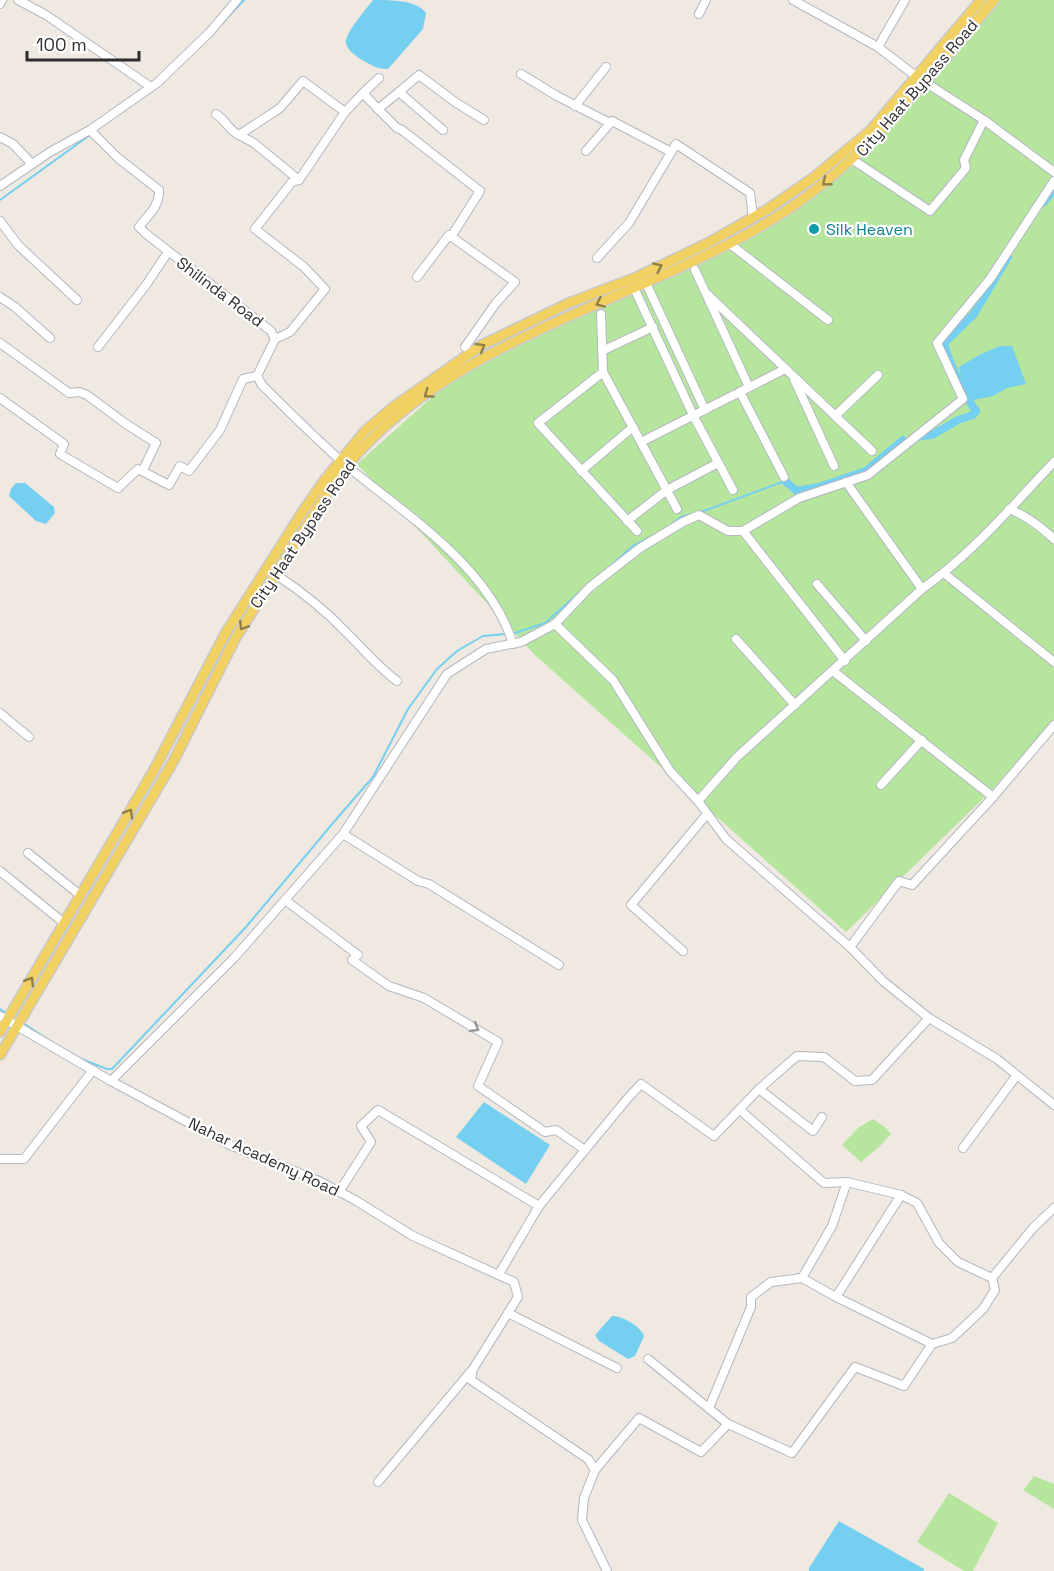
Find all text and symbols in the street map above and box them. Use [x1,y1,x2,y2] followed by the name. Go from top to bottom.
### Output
[852,15,982,161] street label: City Haat Bypass Road
[27,24,140,62] scale bar
[36,33,87,56] text: 100 m
[822,174,833,185] one-way arrow
[826,219,913,240] place label: Silk Heaven
[807,222,821,236] marker: Silk Heaven
[172,252,268,332] street label: Shilinda Road
[652,262,663,274] one-way arrow
[595,296,606,308] one-way arrow
[475,343,485,354] one-way arrow
[423,386,434,397] one-way arrow
[245,455,361,613] street label: City Haat Bypass Road
[238,620,250,630] one-way arrow
[122,809,133,820] one-way arrow
[22,977,34,987] one-way arrow
[468,1021,479,1032] one-way arrow
[185,1113,343,1201] street label: Nahar Academy Road

